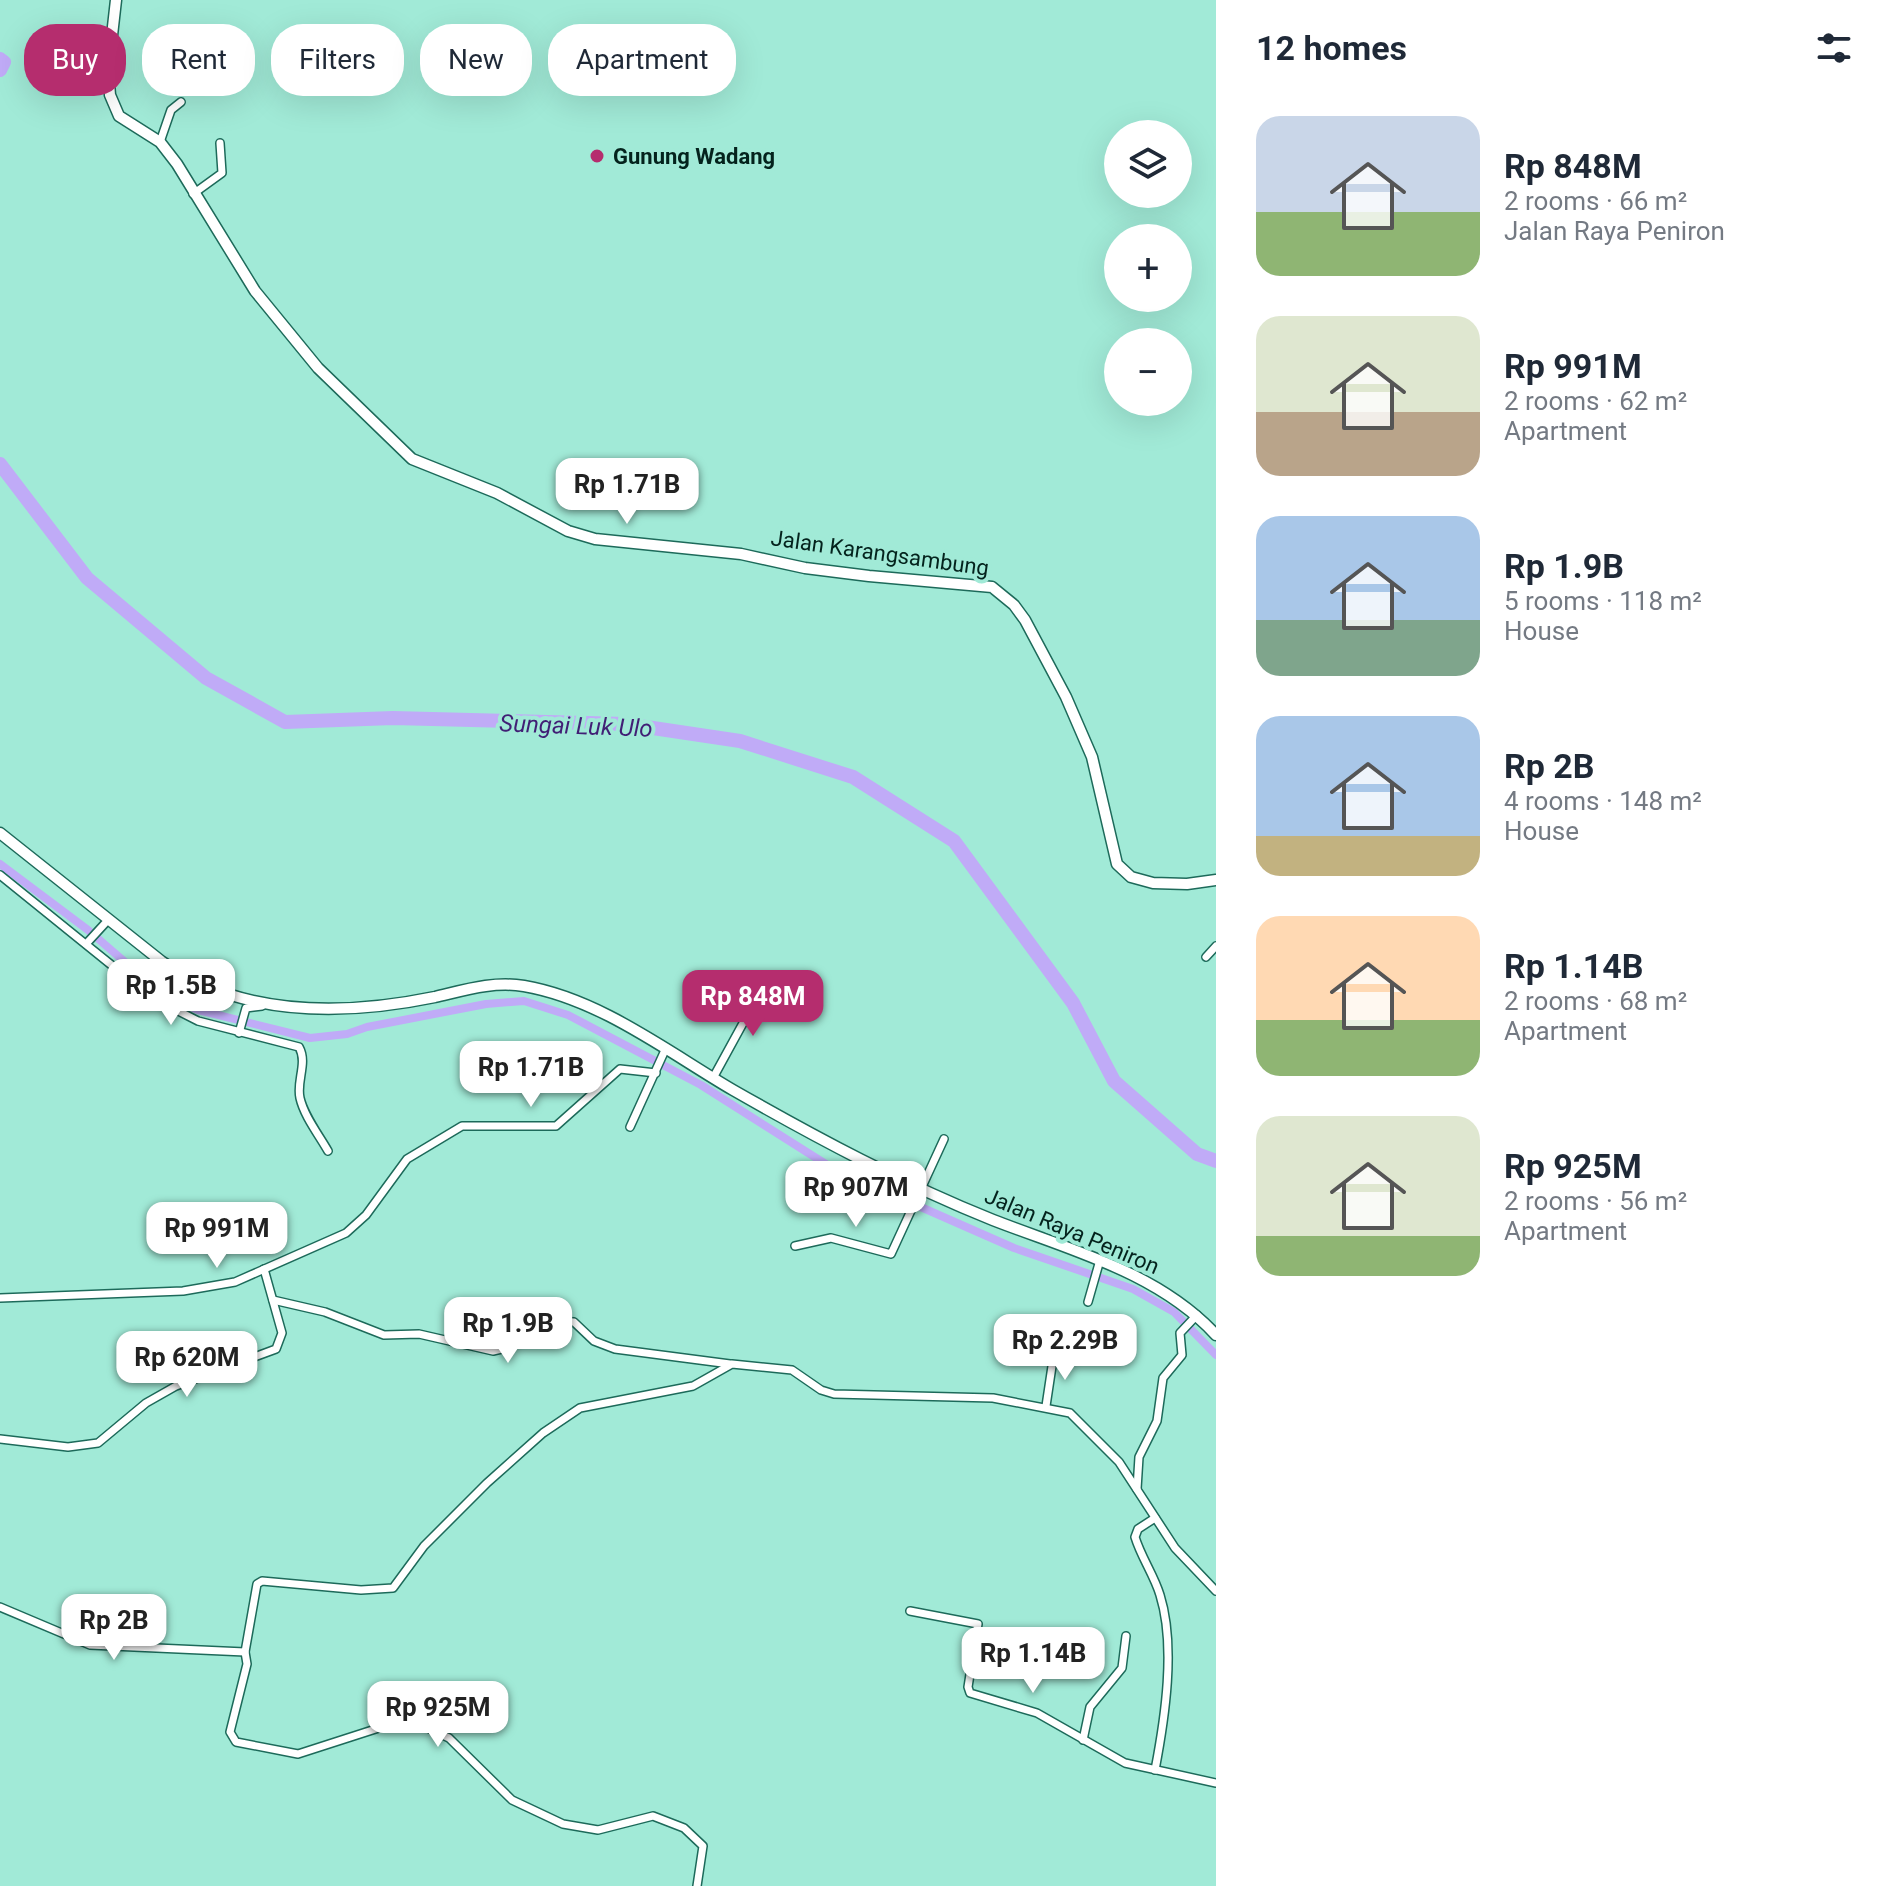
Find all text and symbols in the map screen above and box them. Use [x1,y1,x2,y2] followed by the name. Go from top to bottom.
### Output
[24,24,126,96] chip: Buy
[142,24,255,96] chip: Rent
[271,24,404,96] chip: Filters
[420,24,532,96] chip: New
[548,24,736,96] chip: Apartment
[1812,26,1856,70] icon: filters
[1256,28,1407,68] text: 12 homes
[1104,120,1192,416] map controls
[1104,120,1192,208] button: layers
[613,144,775,169] place label: Gunung Wadang
[1504,146,1642,186] text: Rp 848M
[588,147,606,165] marker: Gunung Wadang
[1320,148,1416,244] icon: home
[1504,186,1687,216] text: 2 rooms · 66 m²
[1504,216,1725,246] text: Jalan Raya Peniron
[1104,224,1192,312] button: +
[1104,328,1192,416] button: −
[1504,346,1642,386] text: Rp 991M
[1320,348,1416,444] icon: home
[1504,386,1687,416] text: 2 rooms · 62 m²
[1504,416,1627,446] text: Apartment
[544,458,710,526] pin: Rp 1.71B
[574,469,680,499] text: Rp 1.71B
[769,525,991,581] street label: Jalan Karangsambung
[1504,546,1624,586] text: Rp 1.9B
[1320,548,1416,644] icon: home
[1504,586,1702,616] text: 5 rooms · 118 m²
[1504,616,1579,646] text: House
[499,709,653,743] water label: Sungai Luk Ulo
[1504,746,1595,786] text: Rp 2B
[1320,748,1416,844] icon: home
[1504,786,1702,816] text: 4 rooms · 148 m²
[1504,816,1579,846] text: House
[1504,946,1643,986] text: Rp 1.14B
[1320,948,1416,1044] icon: home
[97,959,245,1027] pin: Rp 1.5B
[125,970,217,1000] text: Rp 1.5B
[679,970,827,1038] pin: Rp 848M
[700,981,806,1011] text: Rp 848M
[1504,986,1687,1016] text: 2 rooms · 68 m²
[1504,1016,1627,1046] text: Apartment
[448,1041,614,1109] pin: Rp 1.71B
[478,1052,584,1082] text: Rp 1.71B
[1504,1146,1642,1186] text: Rp 925M
[1320,1148,1416,1244] icon: home
[782,1161,930,1229] pin: Rp 907M
[803,1172,909,1202] text: Rp 907M
[981,1183,1163,1279] street label: Jalan Raya Peniron
[1504,1186,1687,1216] text: 2 rooms · 56 m²
[143,1202,291,1270] pin: Rp 991M
[164,1213,270,1243] text: Rp 991M
[1504,1216,1627,1246] text: Apartment
[434,1297,582,1365] pin: Rp 1.9B
[462,1308,554,1338] text: Rp 1.9B
[982,1314,1148,1382] pin: Rp 2.29B
[1012,1325,1118,1355] text: Rp 2.29B
[113,1331,261,1399] pin: Rp 620M
[134,1342,240,1372] text: Rp 620M
[58,1594,170,1662] pin: Rp 2B
[79,1605,149,1635] text: Rp 2B
[950,1627,1116,1695] pin: Rp 1.14B
[980,1638,1086,1668] text: Rp 1.14B
[364,1681,512,1749] pin: Rp 925M
[385,1692,491,1722] text: Rp 925M

